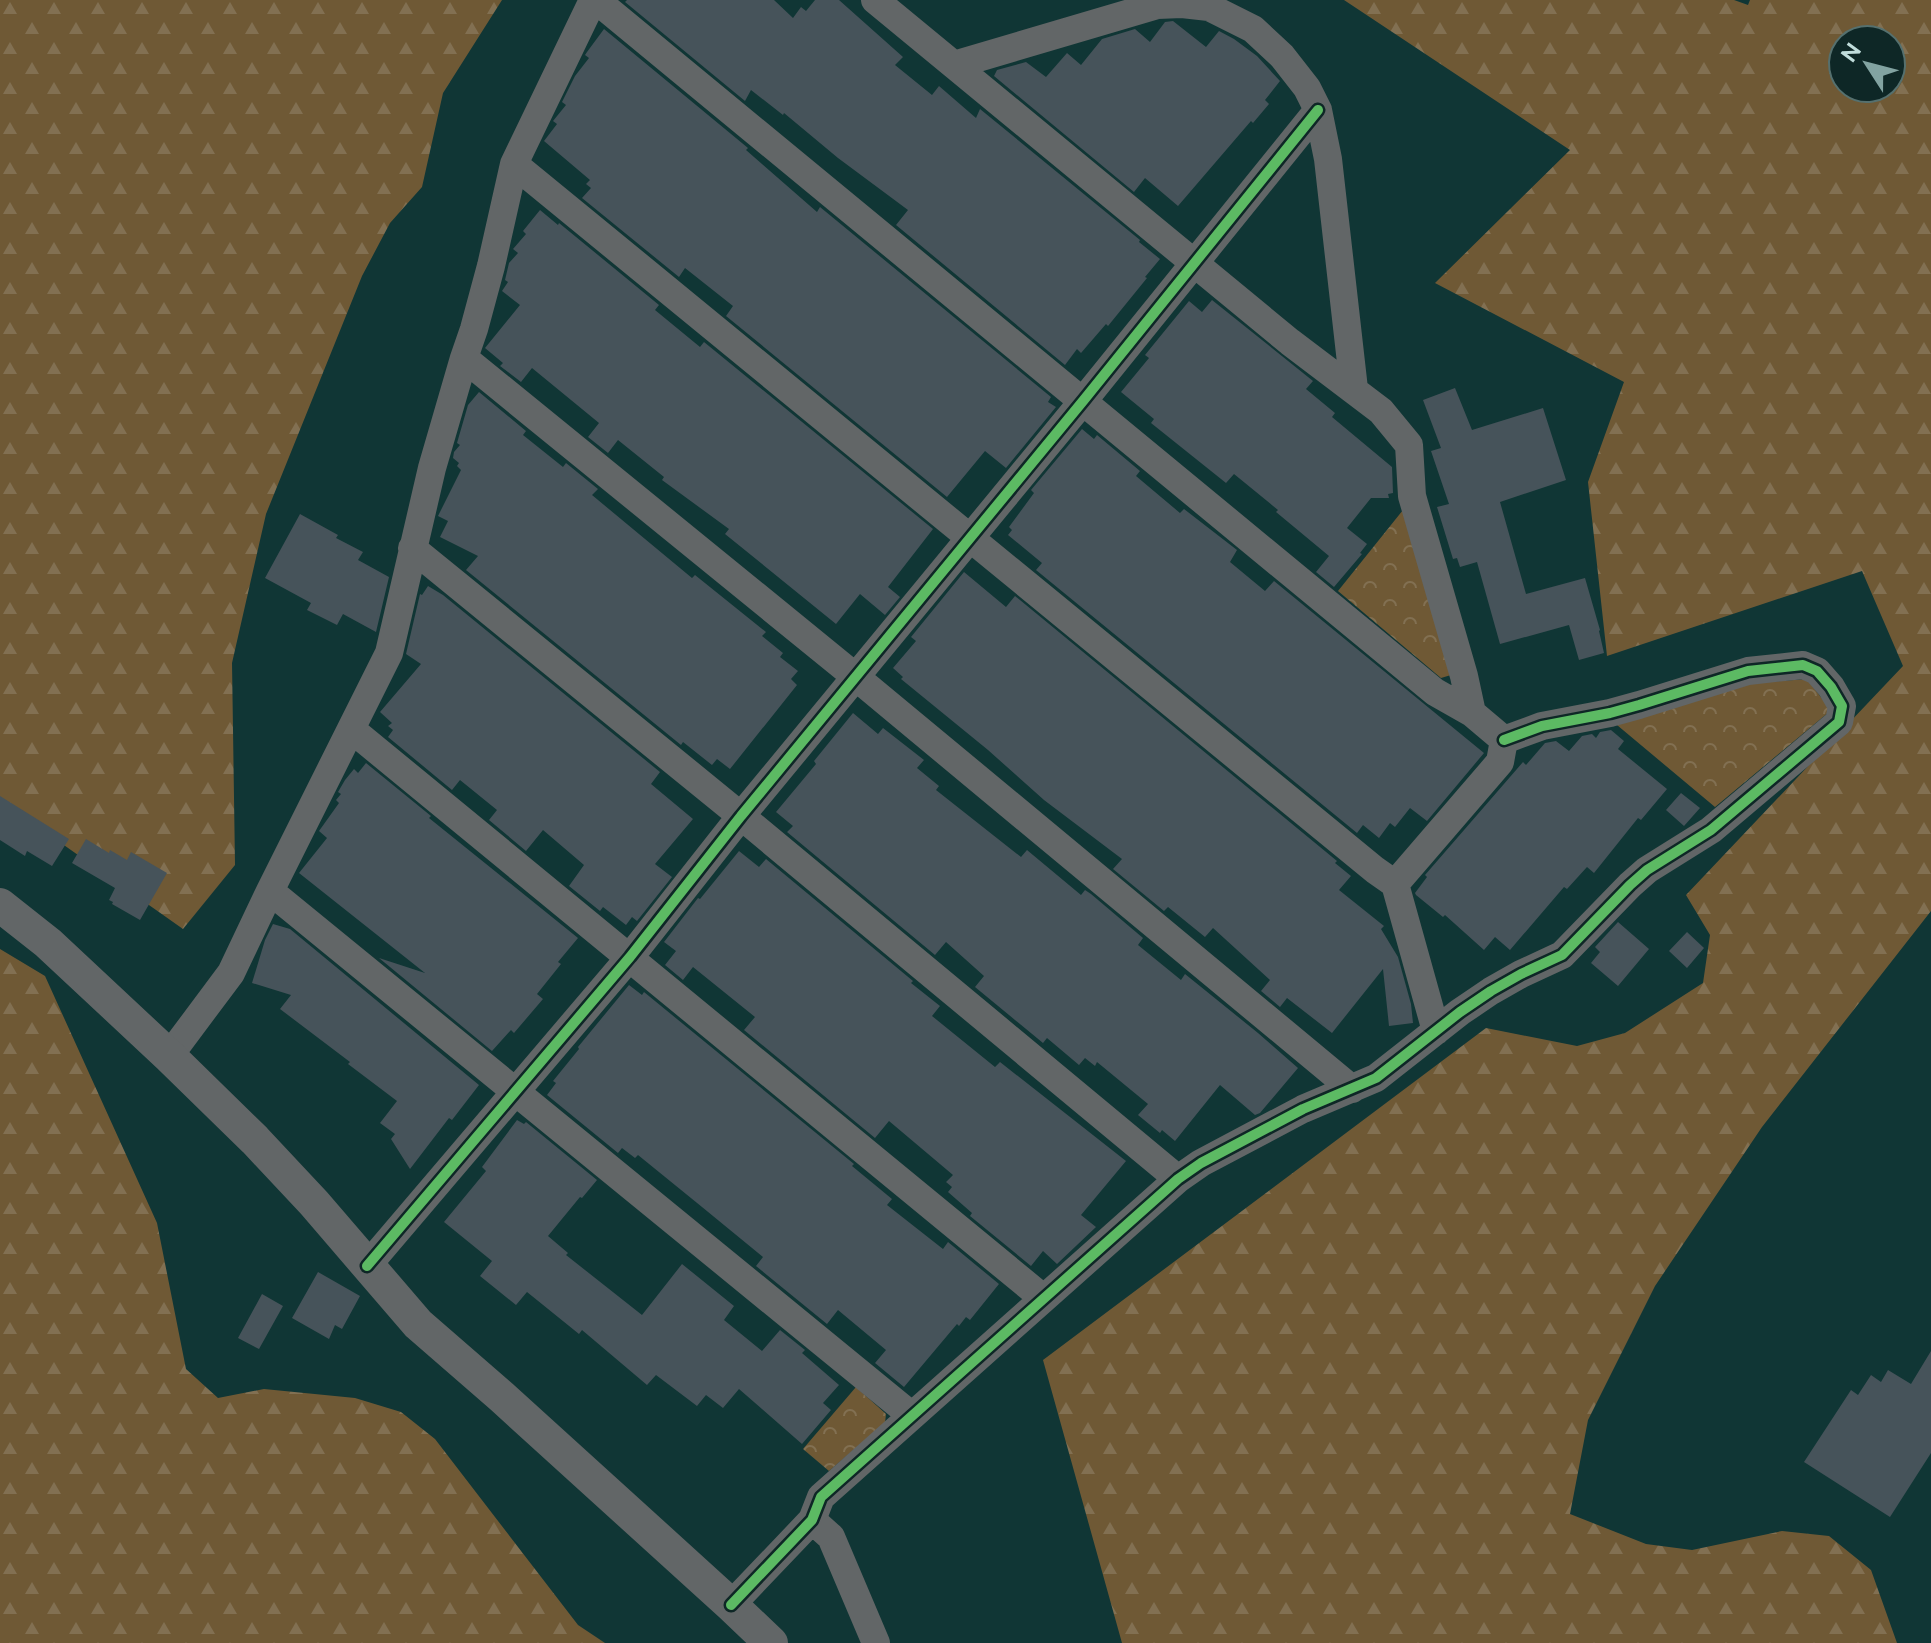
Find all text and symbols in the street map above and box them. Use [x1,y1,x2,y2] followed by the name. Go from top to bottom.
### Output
[1827,24,1907,104] north arrow
[1835,38,1866,67] text: N

